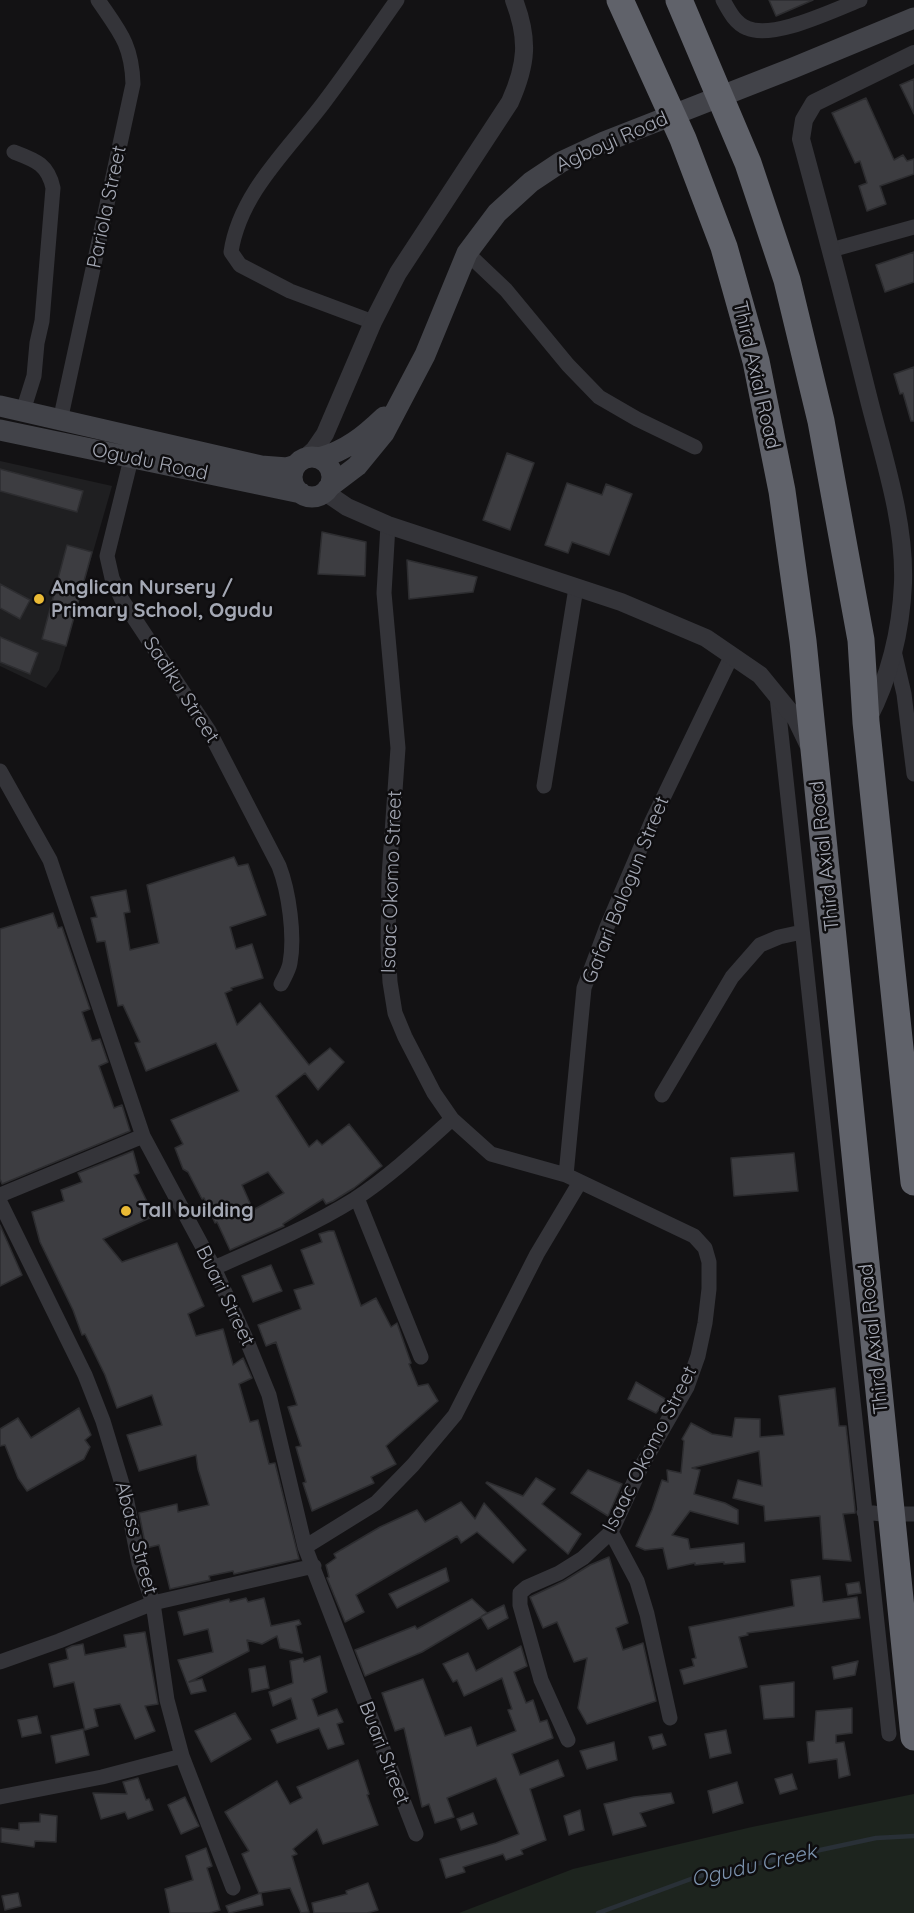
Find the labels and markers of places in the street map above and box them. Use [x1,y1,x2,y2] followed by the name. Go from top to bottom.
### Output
[51,576,273,623] place label: Anglican Nursery / Primary School, Ogudu
[32,592,46,606] marker: Anglican Nursery / Primary School, Ogudu
[138,1199,254,1223] place label: Tall building
[119,1204,133,1218] marker: Tall building

